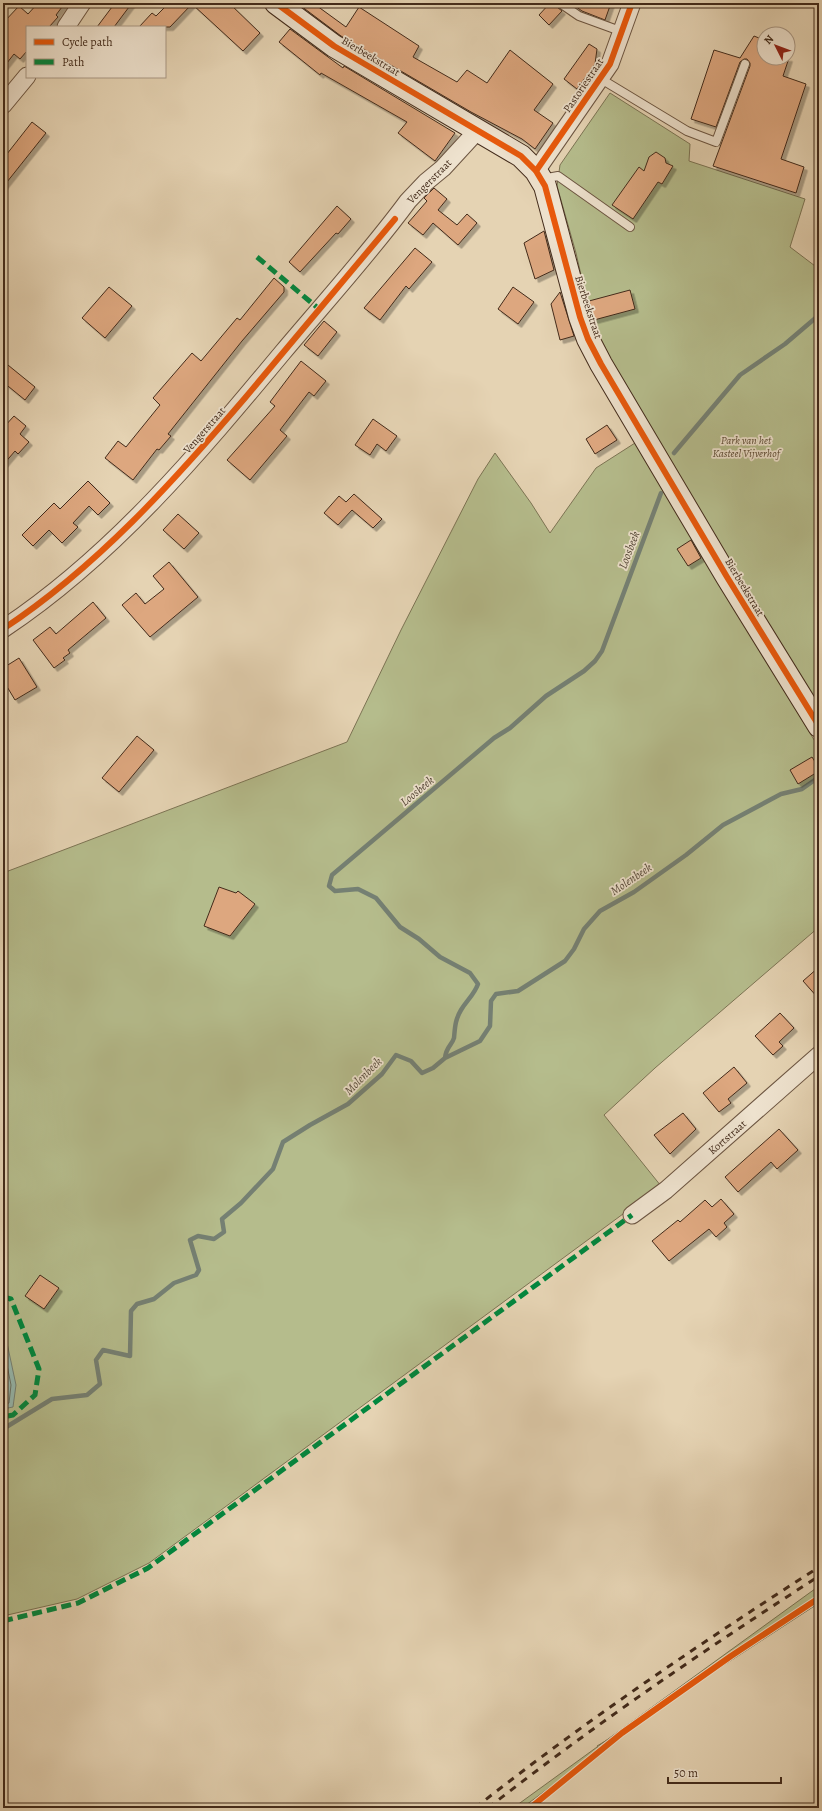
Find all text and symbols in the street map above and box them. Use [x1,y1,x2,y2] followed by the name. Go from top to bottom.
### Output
[26,26,166,78] legend
[756,26,796,66] north arrow
[761,32,777,48] text: N
[339,33,403,80] street label: Bierbeekstraat
[62,34,113,50] text: Cycle path
[62,54,85,70] text: Path
[560,55,607,115] street label: Pastoriestraat
[403,155,455,208] street label: Vengerstraat
[571,274,606,341] street label: Bierbeekstraat
[179,403,229,458] street label: Vengerstraat
[712,433,782,461] park label: Park van het Kasteel Vijverhof
[615,528,644,571] water label: Loosbeek
[721,555,768,620] street label: Bierbeekstraat
[397,772,438,810] water label: Loosbeek
[607,859,656,899] water label: Molenbeek
[341,1053,386,1098] water label: Molenbeek
[705,1116,750,1158] street label: Kortstraat
[668,1759,781,1785] scale bar
[674,1765,698,1781] text: 50 m

